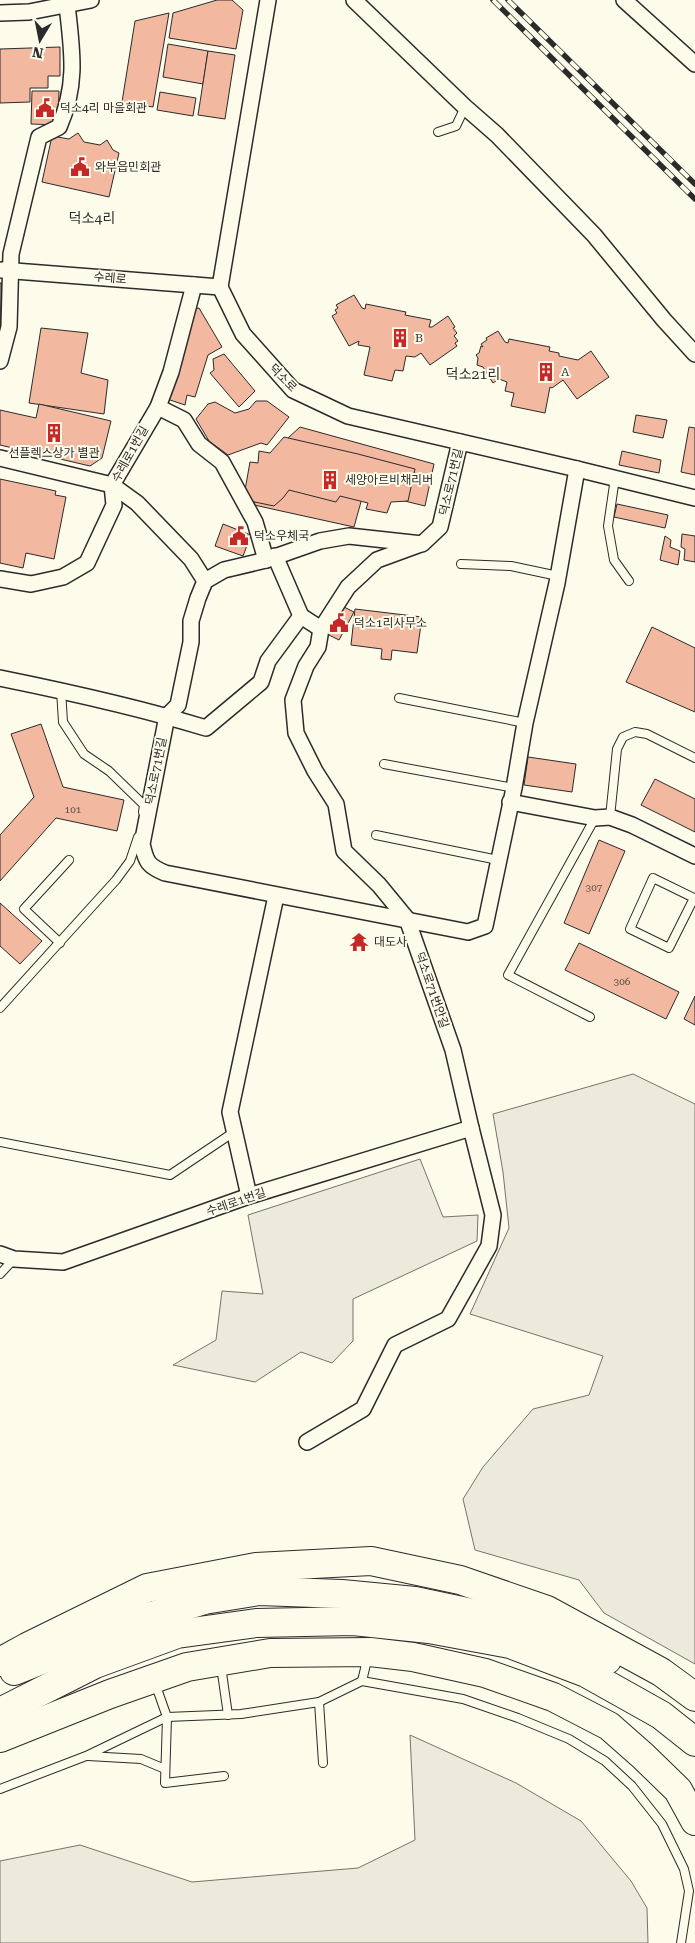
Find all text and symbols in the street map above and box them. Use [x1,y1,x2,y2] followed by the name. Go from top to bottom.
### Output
[15,15,65,65] north arrow
[31,44,44,62] text: N
[34,97,56,119] public building icon: 덕소4리 마을회관
[60,101,147,115] place label: 덕소4리 마을회관
[69,156,91,178] public building icon: 와부읍민회관
[95,160,161,174] place label: 와부읍민회관
[69,210,115,226] district label: 덕소4리
[93,270,127,286] street label: 수레로
[389,327,411,349] building icon: B
[415,331,423,345] place label: B
[266,361,300,395] street label: 덕소로
[535,361,557,383] building icon: A
[561,365,570,379] place label: A
[446,366,500,382] district label: 덕소21리
[43,422,65,444] building icon: 선플렉스상가 별관
[109,424,151,484] street label: 수레로1번길
[8,446,100,460] place label: 선플렉스상가 별관
[436,447,466,517] street label: 덕소로71번길
[319,469,341,491] building icon: 세양아르비채리버
[345,473,433,487] place label: 세양아르비채리버
[228,525,250,547] public building icon: 덕소우체국
[254,529,309,543] place label: 덕소우체국
[328,612,350,634] public building icon: 덕소1리사무소
[354,616,427,630] place label: 덕소1리사무소
[143,736,169,806] street label: 덕소로71번길
[65,804,82,815] house number: 101
[586,882,603,893] house number: 307
[348,931,370,953] temple icon: 대도사
[374,935,407,949] place label: 대도사
[412,950,452,1030] street label: 덕소로71번안길
[614,976,631,987] house number: 306
[204,1185,268,1219] street label: 수레로1번길

